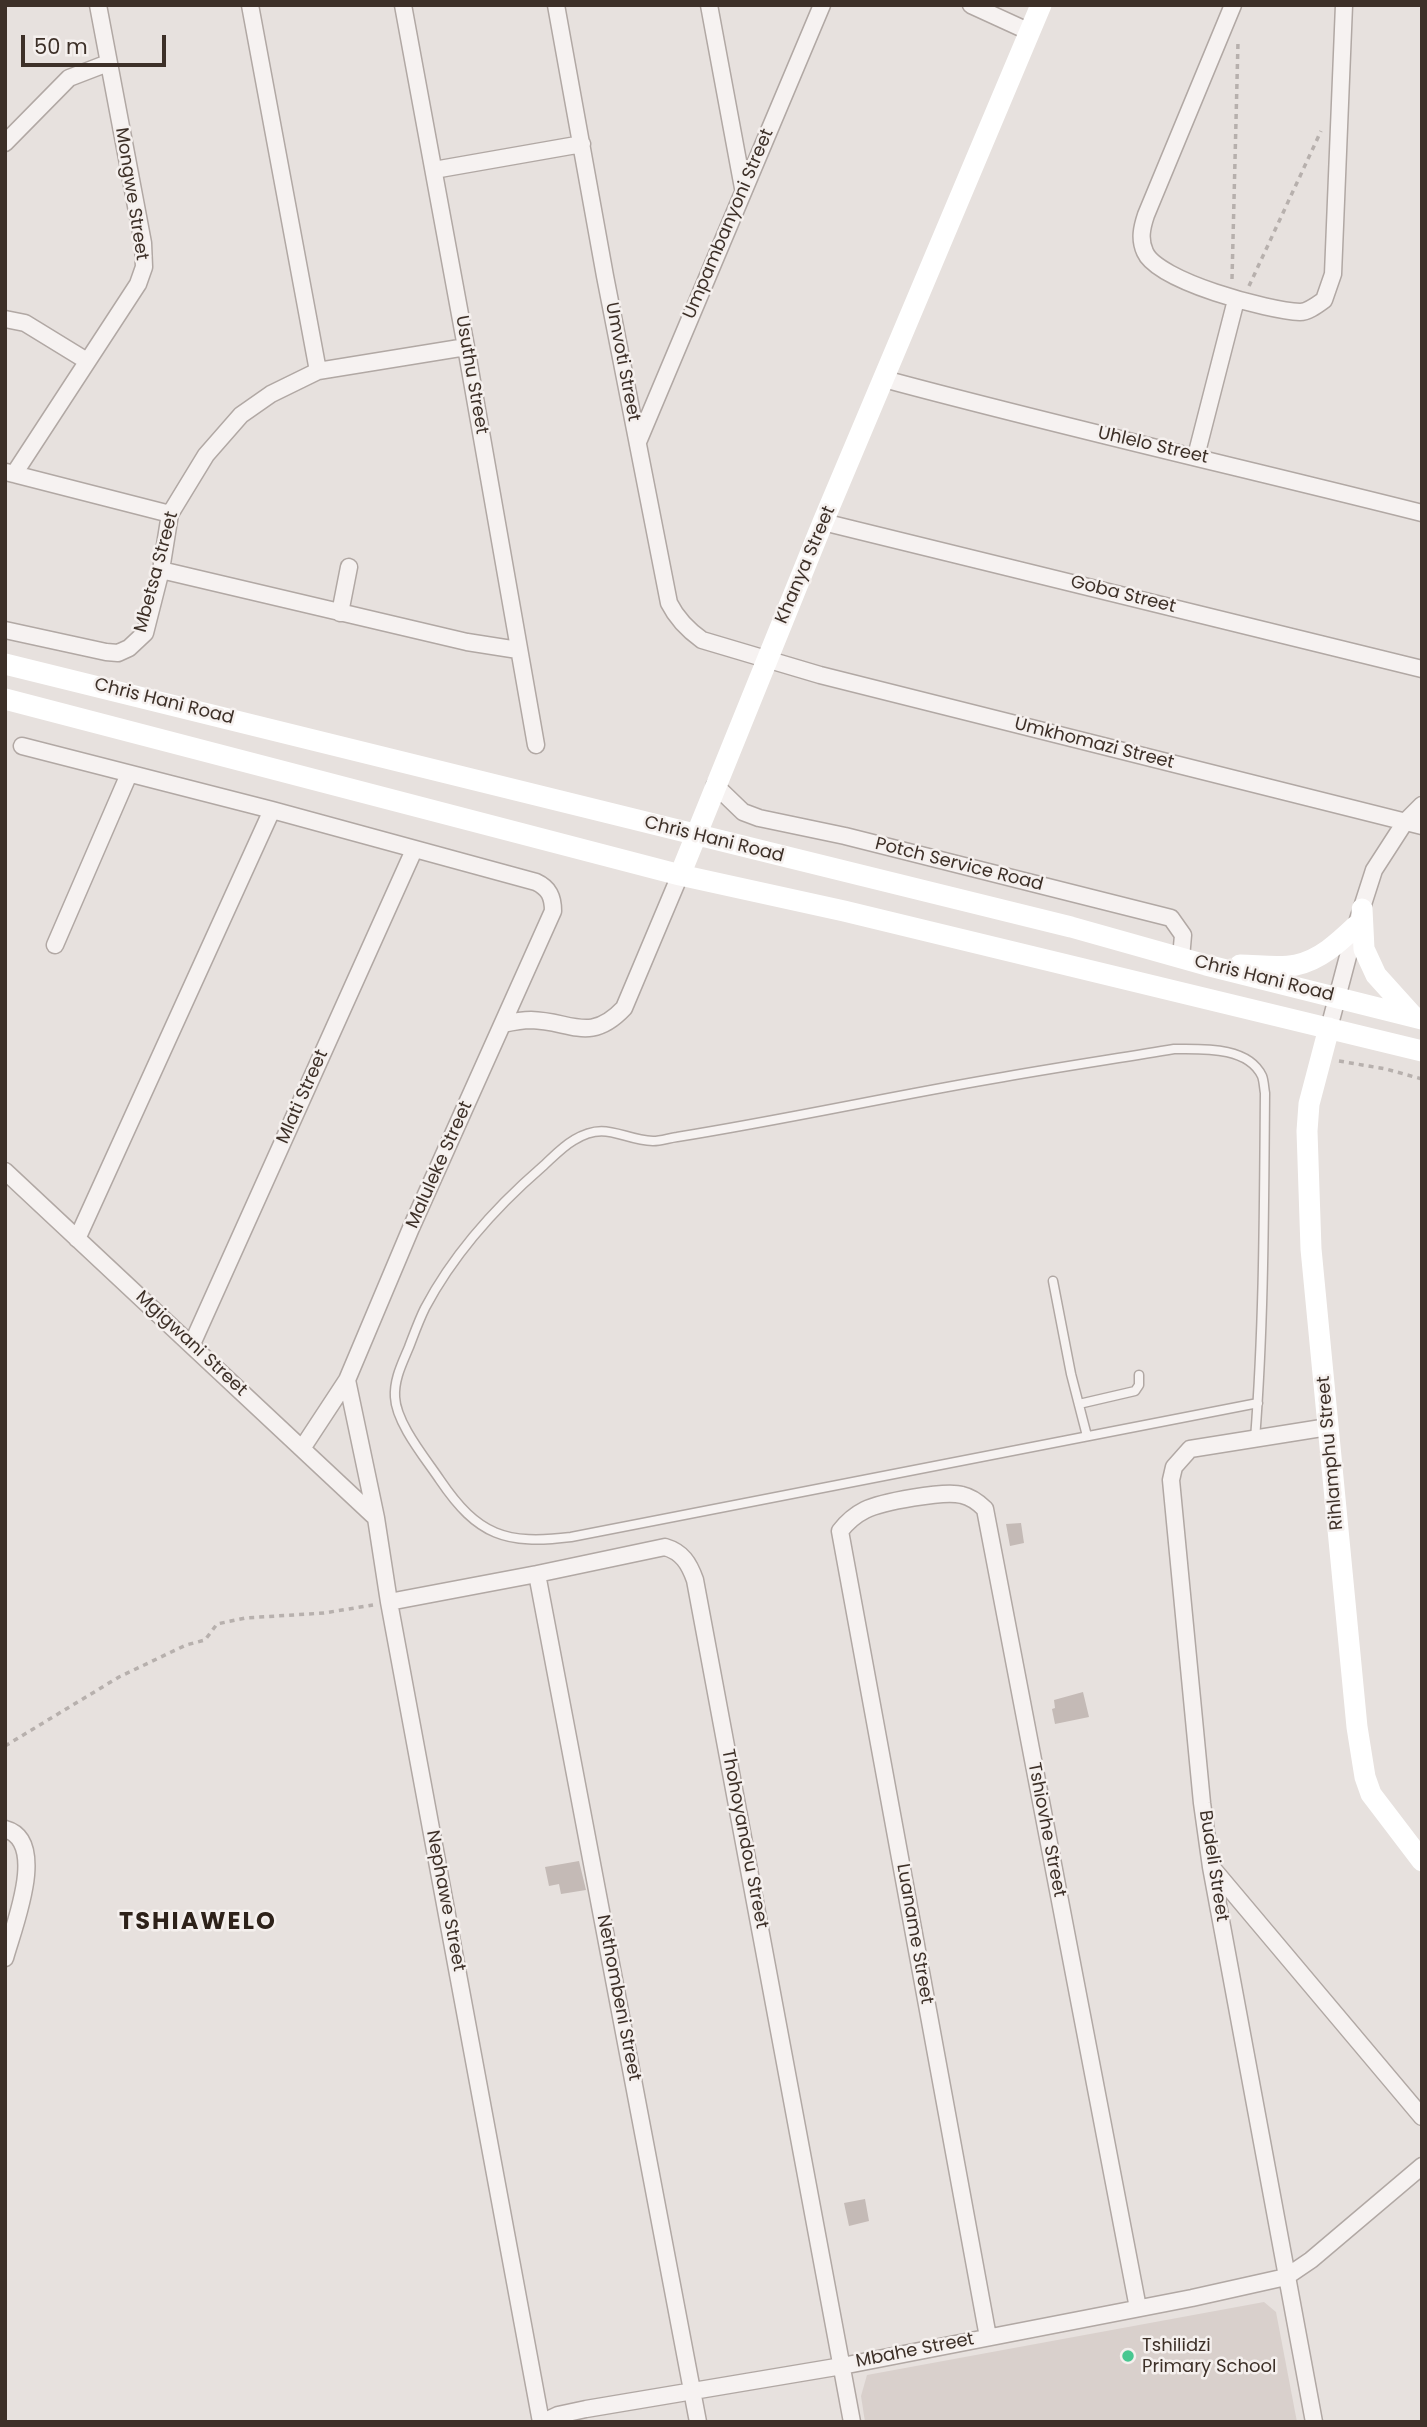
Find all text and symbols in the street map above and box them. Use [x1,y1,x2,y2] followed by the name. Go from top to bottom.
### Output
[24,21,170,65] scale bar
[34,32,88,61] text: 50 m
[110,126,152,262] street label: Mongwe Street
[679,126,779,322] street label: Umpambanyoni Street
[600,301,644,423] street label: Umvoti Street
[450,314,492,436] street label: Usuthu Street
[1096,423,1210,469] street label: Uhlelo Street
[771,503,841,627] street label: Khanya Street
[130,509,184,635] street label: Mbetsa Street
[1068,572,1178,618] street label: Goba Street
[92,674,236,730] street label: Chris Hani Road
[1012,714,1176,774] street label: Umkhomazi Street
[642,812,786,868] street label: Chris Hani Road
[873,834,1045,896] street label: Potch Service Road
[1192,951,1336,1007] street label: Chris Hani Road
[273,1047,333,1147] street label: Mlati Street
[402,1098,478,1232] street label: Maluleke Street
[131,1287,251,1401] street label: Mgigwani Street
[1313,1375,1349,1531] street label: Rihlamphu Street
[716,1747,772,1931] street label: Thohoyandou Street
[1022,1761,1070,1899] street label: Tshiovhe Street
[1194,1809,1232,1923] street label: Budeli Street
[421,1829,469,1973] street label: Nephawe Street
[891,1862,937,2006] street label: Luaname Street
[120,1909,276,1937] district label: TSHIAWELO
[591,1913,645,2083] street label: Nethombeni Street
[854,2329,976,2373] street label: Mbahe Street
[1142,2335,1276,2378] place label: Tshilidzi Primary School
[1120,2348,1136,2364] marker: Tshilidzi Primary School

